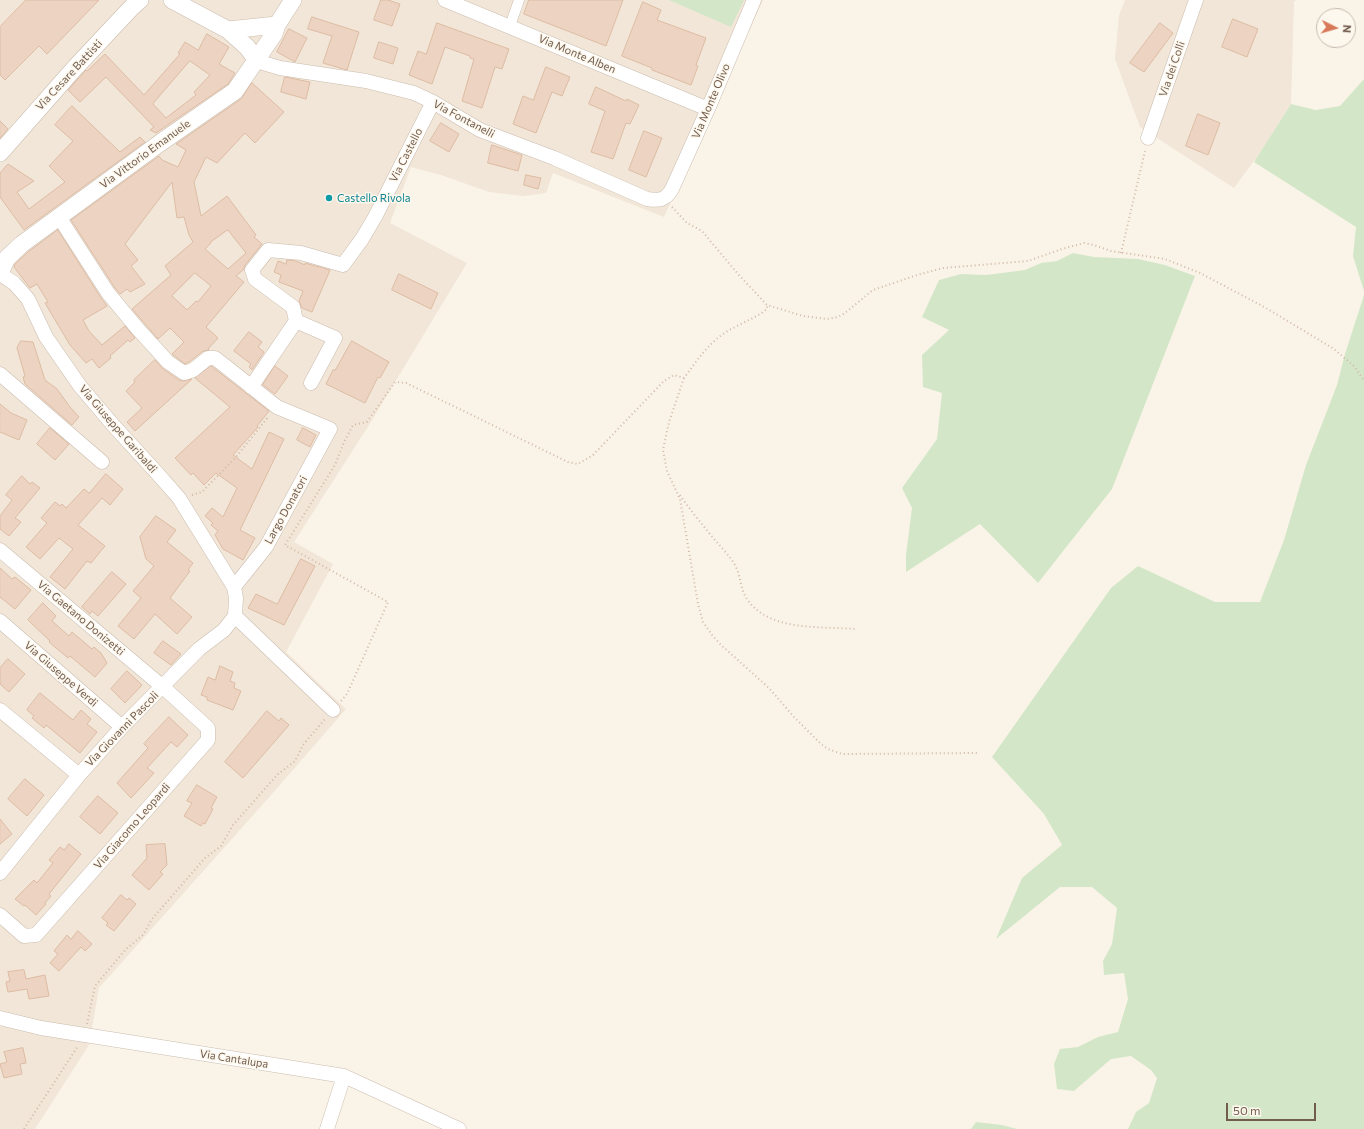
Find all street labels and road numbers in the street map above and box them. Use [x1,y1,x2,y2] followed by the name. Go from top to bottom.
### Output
[536,32,618,76] street label: Via Monte Alben
[33,37,105,113] street label: Via Cesare Battisti
[1156,40,1188,98] street label: Via dei Colli
[689,61,733,141] street label: Via Monte Olivo
[431,97,497,141] street label: Via Fontanelli
[97,117,193,191] street label: Via Vittorio Emanuele
[387,126,425,184] street label: Via Castello
[76,382,160,476] street label: Via Giuseppe Garibaldi
[262,474,310,546] street label: Largo Donatori
[35,578,127,658] street label: Via Gaetano Donizetti
[22,639,100,709] street label: Via Giuseppe Verdi
[83,689,161,769] street label: Via Giovanni Pascoli
[91,780,173,872] street label: Via Giacomo Leopardi
[199,1047,269,1071] street label: Via Cantalupa

